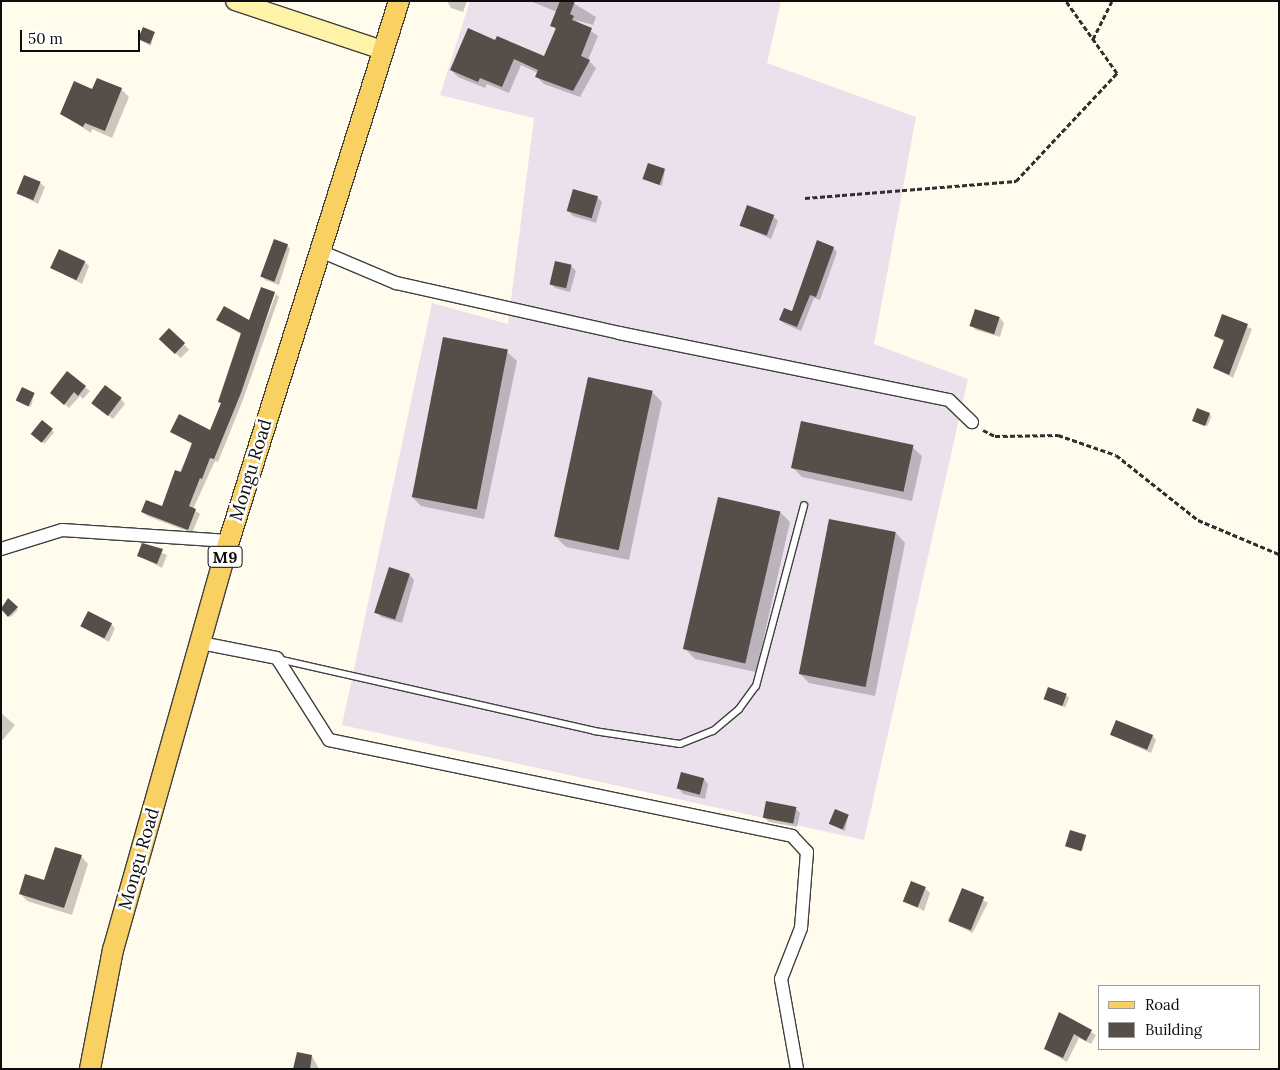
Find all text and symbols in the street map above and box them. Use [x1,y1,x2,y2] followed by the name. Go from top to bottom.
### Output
[22,20,142,52] scale bar
[28,29,63,48] text: 50 m
[225,417,277,523] street label: Mongu Road
[208,544,242,570] road number: M9
[114,806,164,912] street label: Mongu Road
[1098,985,1260,1050] legend
[1145,995,1180,1014] text: Road
[1145,1020,1202,1039] text: Building

